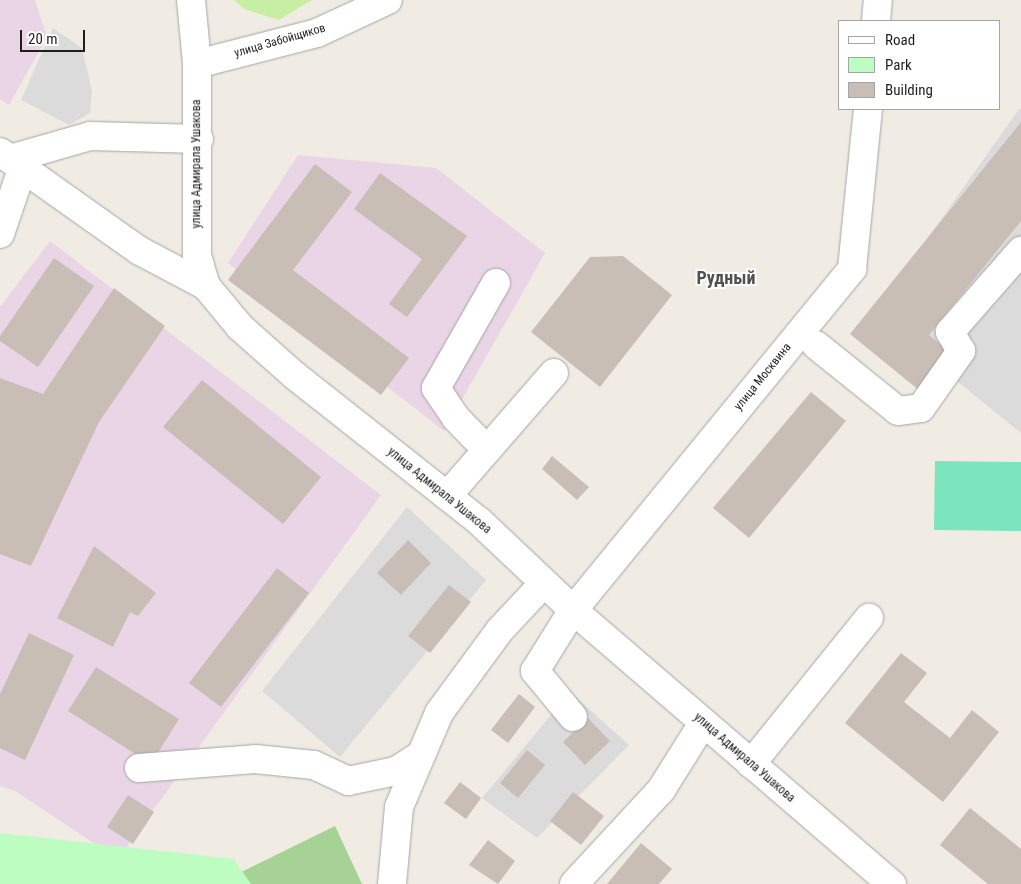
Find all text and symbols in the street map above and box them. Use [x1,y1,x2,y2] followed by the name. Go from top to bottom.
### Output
[22,20,88,52] scale bar
[838,20,1001,110] legend
[233,21,327,61] street label: улица Забойщиков
[28,30,58,48] text: 20 m
[885,31,915,49] text: Road
[885,56,912,74] text: Park
[885,81,933,99] text: Building
[190,100,204,228] street label: улица Адмирала Ушакова
[696,267,756,289] district label: Рудный
[732,341,794,413] street label: улица Москвина
[384,445,494,537] street label: улица Адмирала Ушакова
[691,710,797,806] street label: улица Адмирала Ушакова

